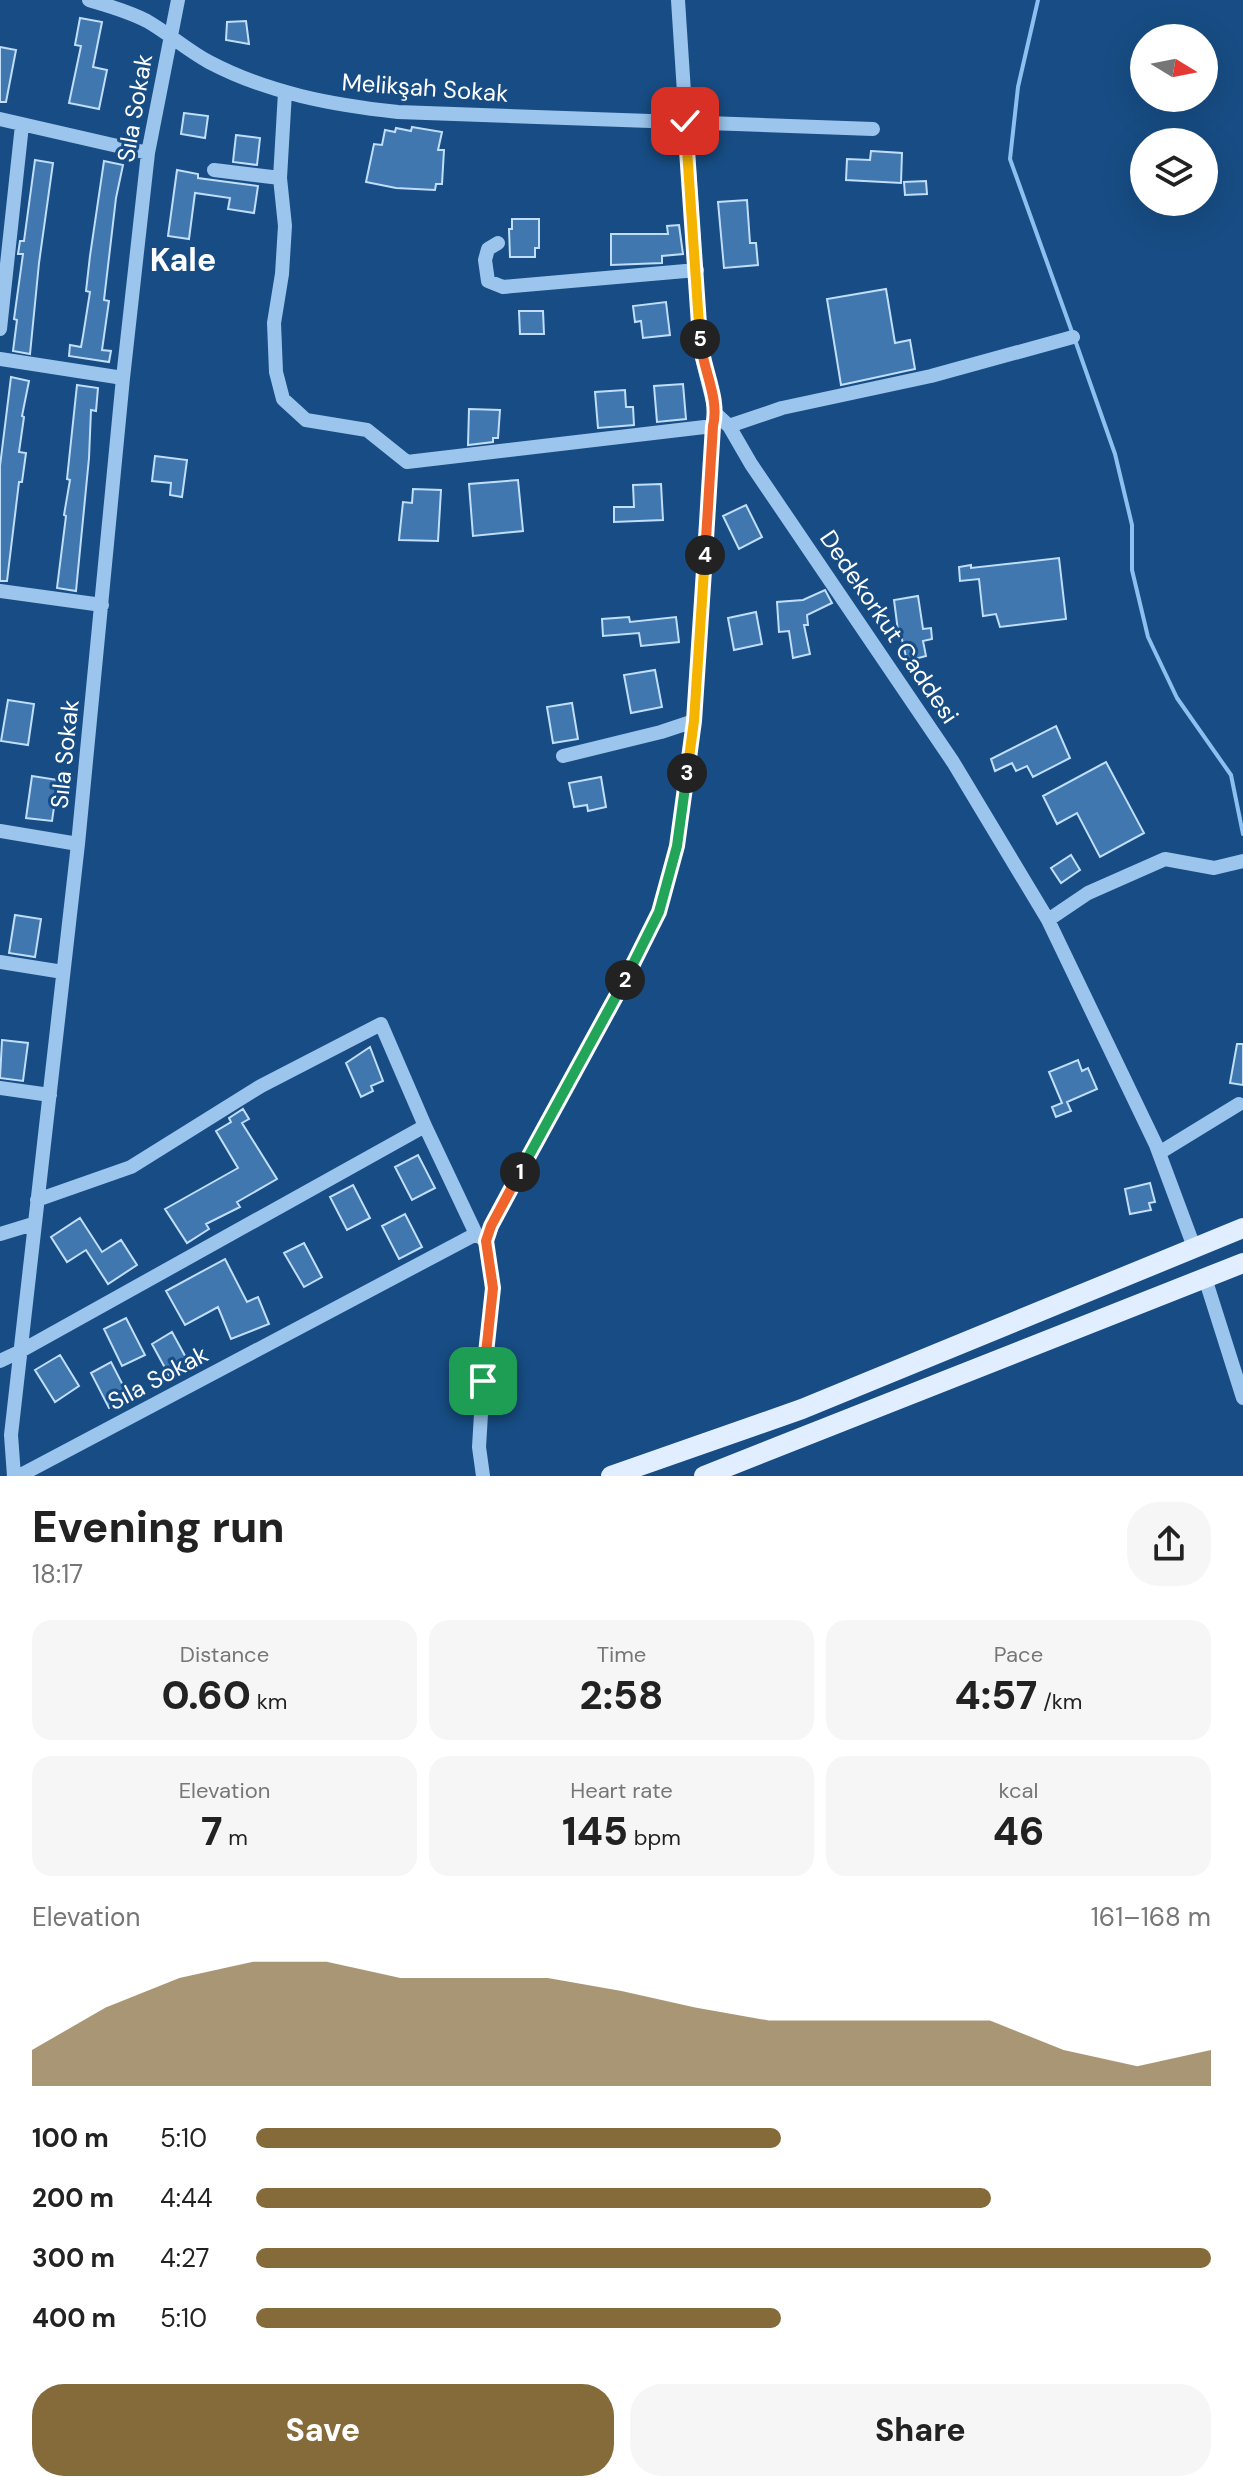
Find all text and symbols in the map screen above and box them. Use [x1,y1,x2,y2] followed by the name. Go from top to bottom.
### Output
[1130,24,1218,112] north arrow
[1130,24,1218,216] map controls
[110,51,159,164] street label: Sıla Sokak
[341,66,509,109] street label: Melikşah Sokak
[651,87,719,155] pin
[663,99,707,143] icon: check
[1130,128,1218,216] button: layers
[150,239,216,281] district label: Kale
[680,319,720,359] pin: 5
[693,324,707,353] text: 5
[813,524,966,729] street label: Dedekorkut Caddesi
[685,535,725,575] pin: 4
[698,540,712,569] text: 4
[43,698,86,810] street label: Sıla Sokak
[667,753,707,793] pin: 3
[680,758,694,787] text: 3
[605,960,645,1000] pin: 2
[619,965,631,994] text: 2
[500,1152,540,1192] pin: 1
[516,1157,524,1186] text: 1
[102,1338,213,1417] street label: Sıla Sokak
[449,1347,517,1415] pin
[461,1359,505,1403] icon: arrive
[32,1498,285,1556] text: Evening run
[1127,1502,1211,1586] button: share
[32,1557,83,1591] text: 18:17
[180,1640,269,1669] text: Distance
[597,1640,646,1669] text: Time
[994,1640,1043,1669] text: Pace
[162,1669,251,1721] text: 0.60
[580,1669,663,1721] text: 2:58
[955,1669,1037,1721] text: 4:57
[251,1687,287,1716] text: km
[1037,1687,1082,1716] text: /km
[179,1776,270,1805] text: Elevation
[570,1776,673,1805] text: Heart rate
[999,1776,1038,1805] text: kcal
[201,1805,223,1857] text: 7
[562,1805,628,1857] text: 145
[993,1805,1044,1857] text: 46
[223,1823,248,1852] text: m
[628,1823,681,1852] text: bpm
[32,1900,140,1934] text: Elevation
[1091,1900,1211,1934] text: 161–168 m
[32,2121,109,2155] text: 100 m
[160,2121,207,2155] text: 5:10
[32,2181,114,2215] text: 200 m
[160,2181,213,2215] text: 4:44
[32,2241,115,2275] text: 300 m
[160,2241,209,2275] text: 4:27
[32,2301,116,2335] text: 400 m
[160,2301,207,2335] text: 5:10
[32,2384,614,2476] button: Save
[630,2384,1211,2476] button: Share

